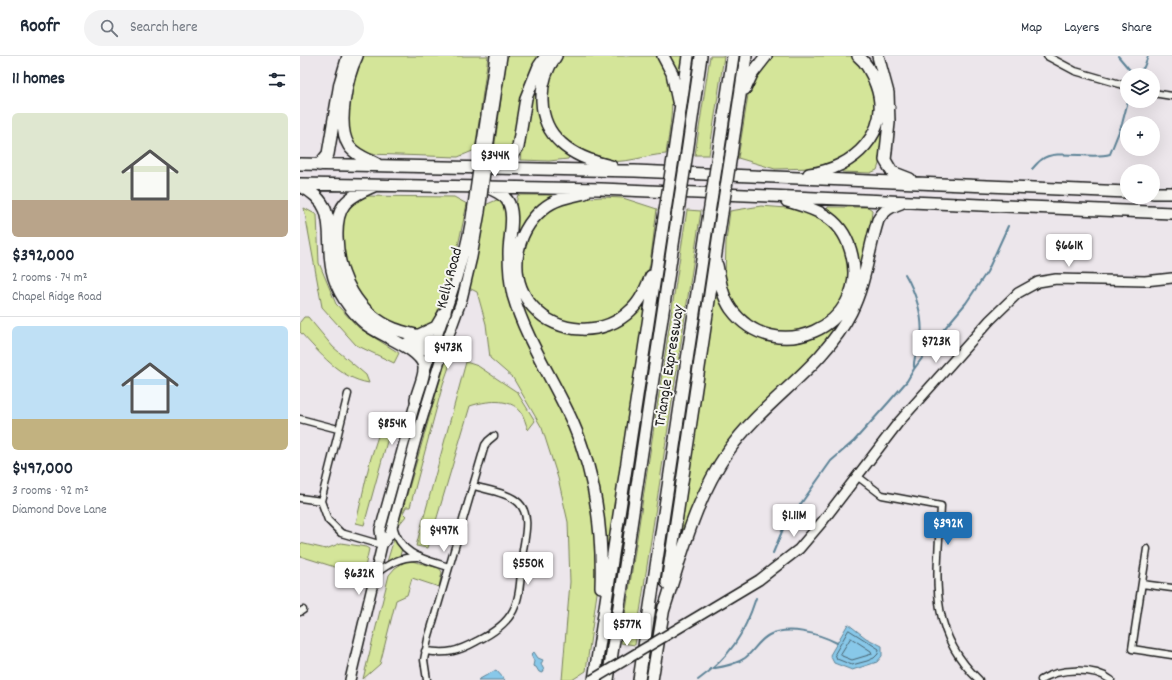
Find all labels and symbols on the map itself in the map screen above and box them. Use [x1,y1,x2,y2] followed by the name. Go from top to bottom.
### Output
[467,144,523,178] pin: $344K
[1041,234,1097,268] pin: $661K
[431,245,469,311] street label: Kelly Road
[649,303,691,429] street label: Triangle Expressway
[908,330,964,364] pin: $723K
[420,336,476,370] pin: $473K
[364,412,420,446] pin: $854K
[761,504,827,538] pin: $1.11M
[920,512,976,546] pin: $392K
[416,519,472,553] pin: $497K
[500,552,556,586] pin: $550K
[331,562,387,596] pin: $632K
[599,613,655,647] pin: $577K

